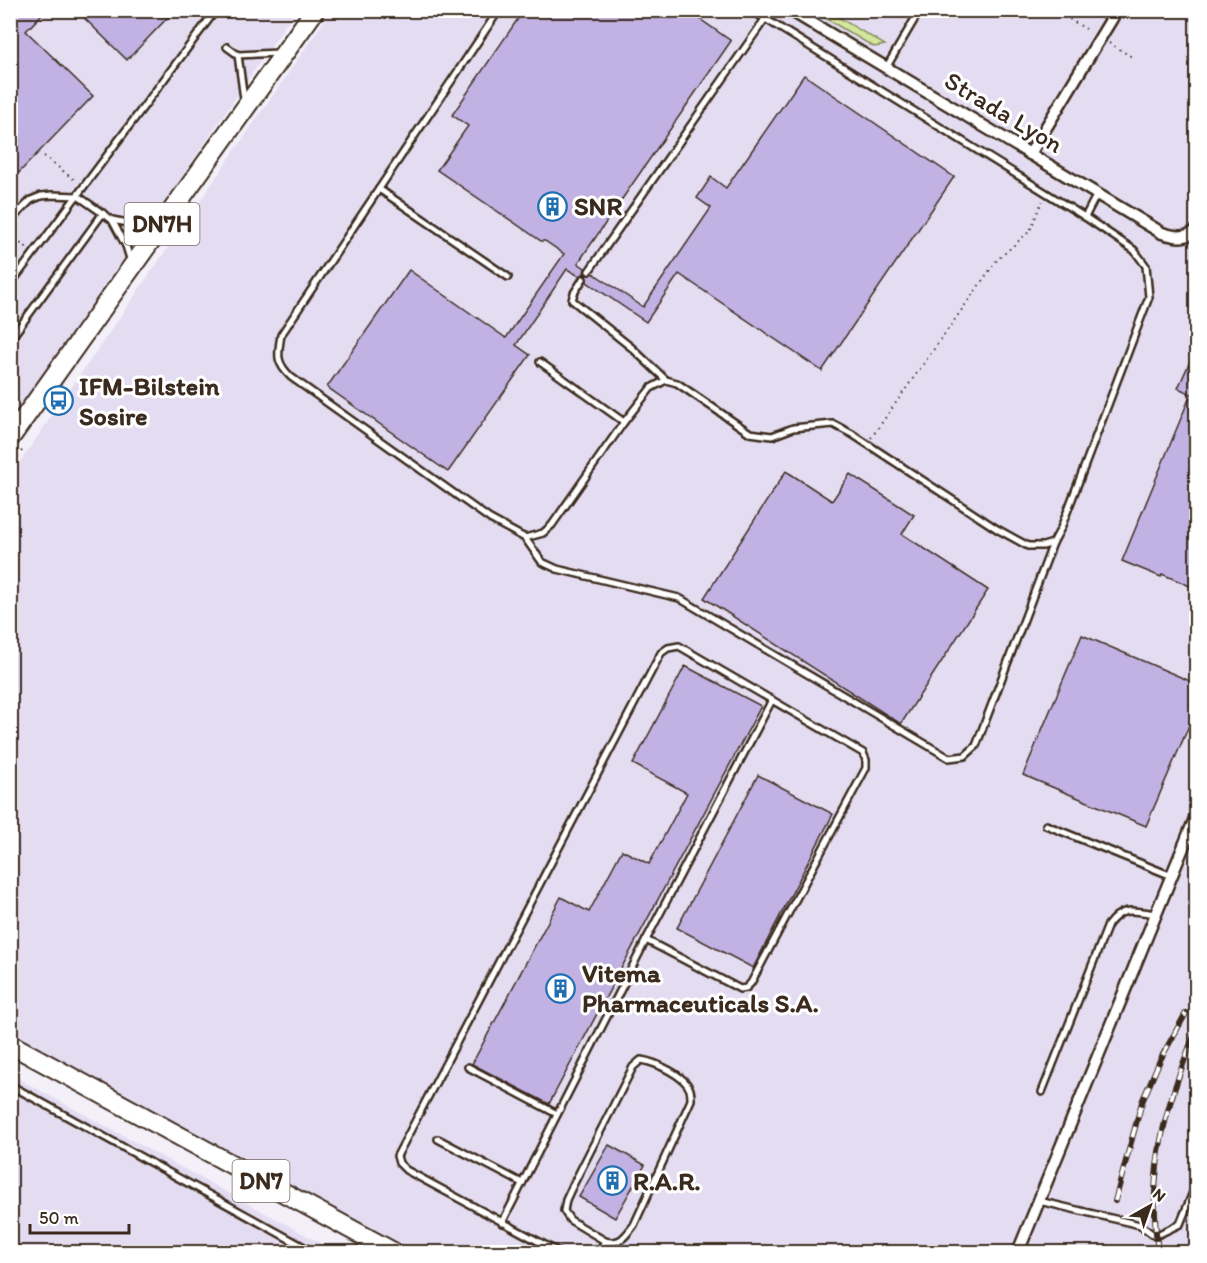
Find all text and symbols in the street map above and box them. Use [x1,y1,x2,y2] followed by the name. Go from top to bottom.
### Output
[939,64,1069,160] street label: Strada Lyon
[537,190,569,222] building icon: SNR
[574,190,622,222] place label: SNR
[124,203,200,245] road number: DN7H
[79,370,220,432] place label: IFM-Bilstein Sosire
[42,385,74,417] bus stop icon: IFM-Bilstein Sosire
[582,957,819,1019] place label: Vitema Pharmaceuticals S.A.
[545,972,577,1004] building icon: Vitema Pharmaceuticals S.A.
[232,1160,290,1202] road number: DN7
[596,1165,628,1197] building icon: R.A.R.
[633,1165,701,1197] place label: R.A.R.
[1120,1176,1180,1236] north arrow
[1149,1184,1170,1206] text: N
[30,1197,129,1235] scale bar
[39,1207,79,1229] text: 50 m

